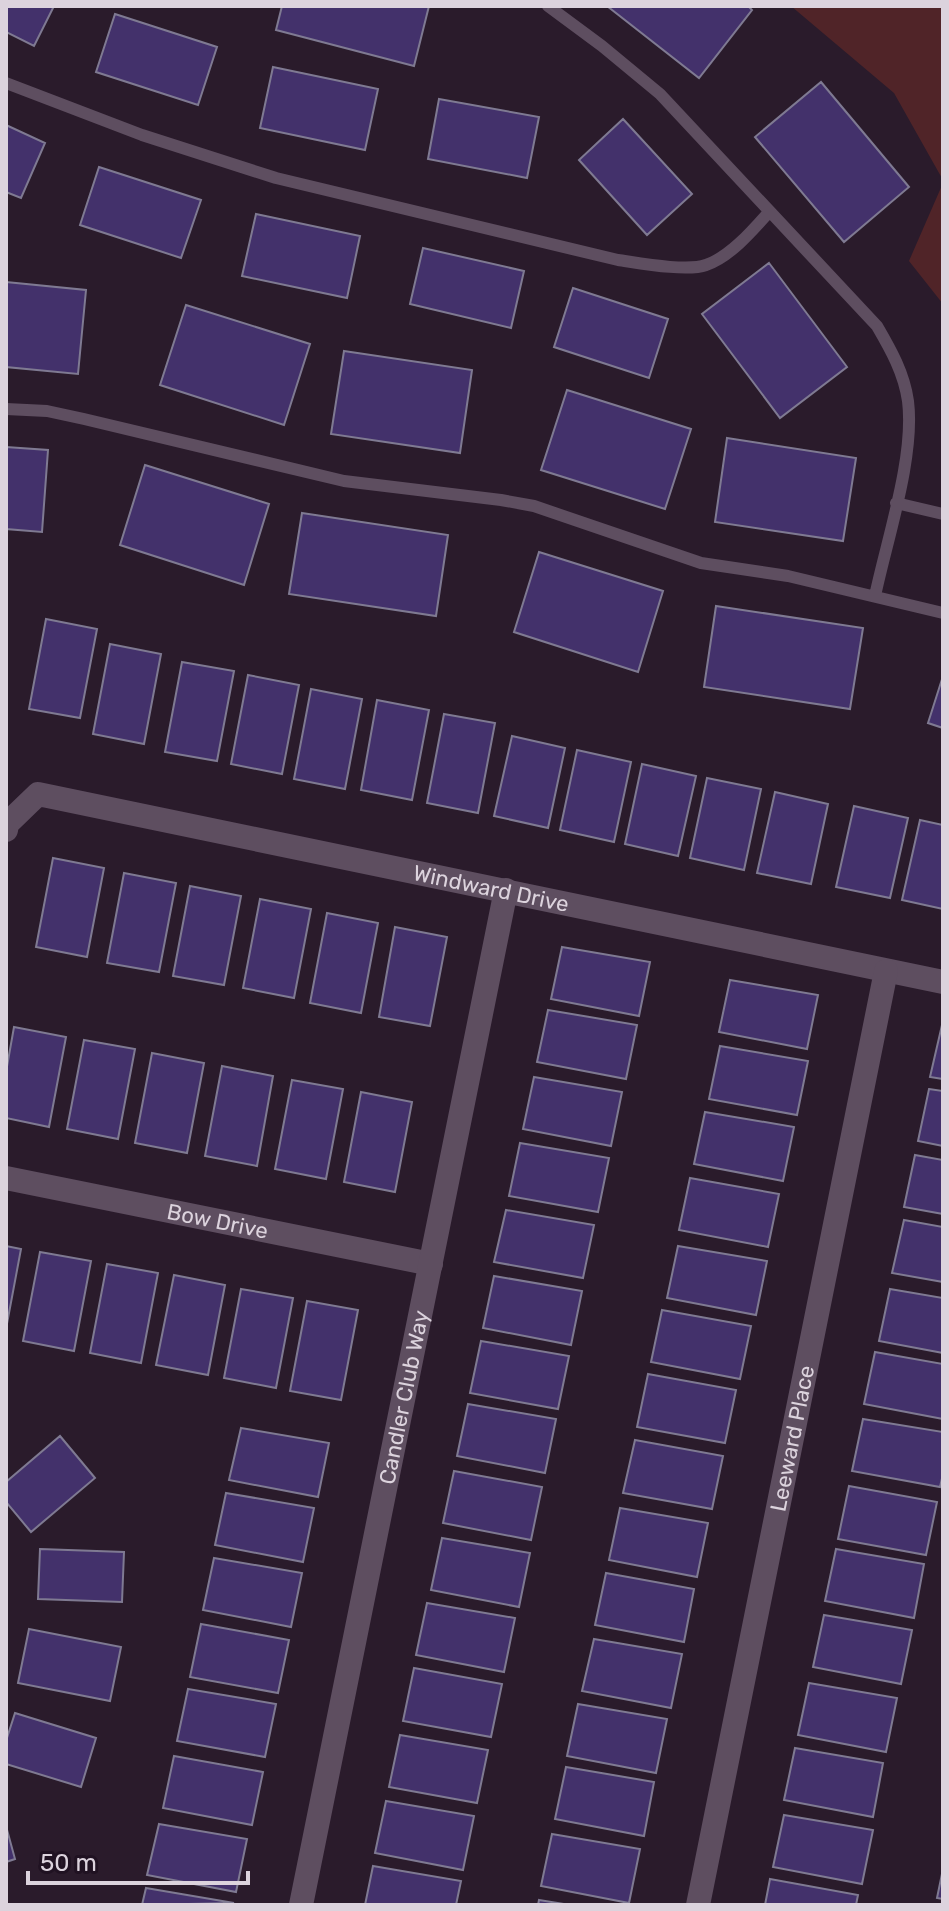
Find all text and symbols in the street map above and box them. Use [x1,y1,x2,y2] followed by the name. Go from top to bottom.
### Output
[411,859,571,918] street label: Windward Drive
[165,1198,271,1245] street label: Bow Drive
[373,1308,435,1487] street label: Candler Club Way
[765,1363,820,1514] street label: Leeward Place
[28,1835,248,1885] scale bar
[40,1849,97,1877] text: 50 m

